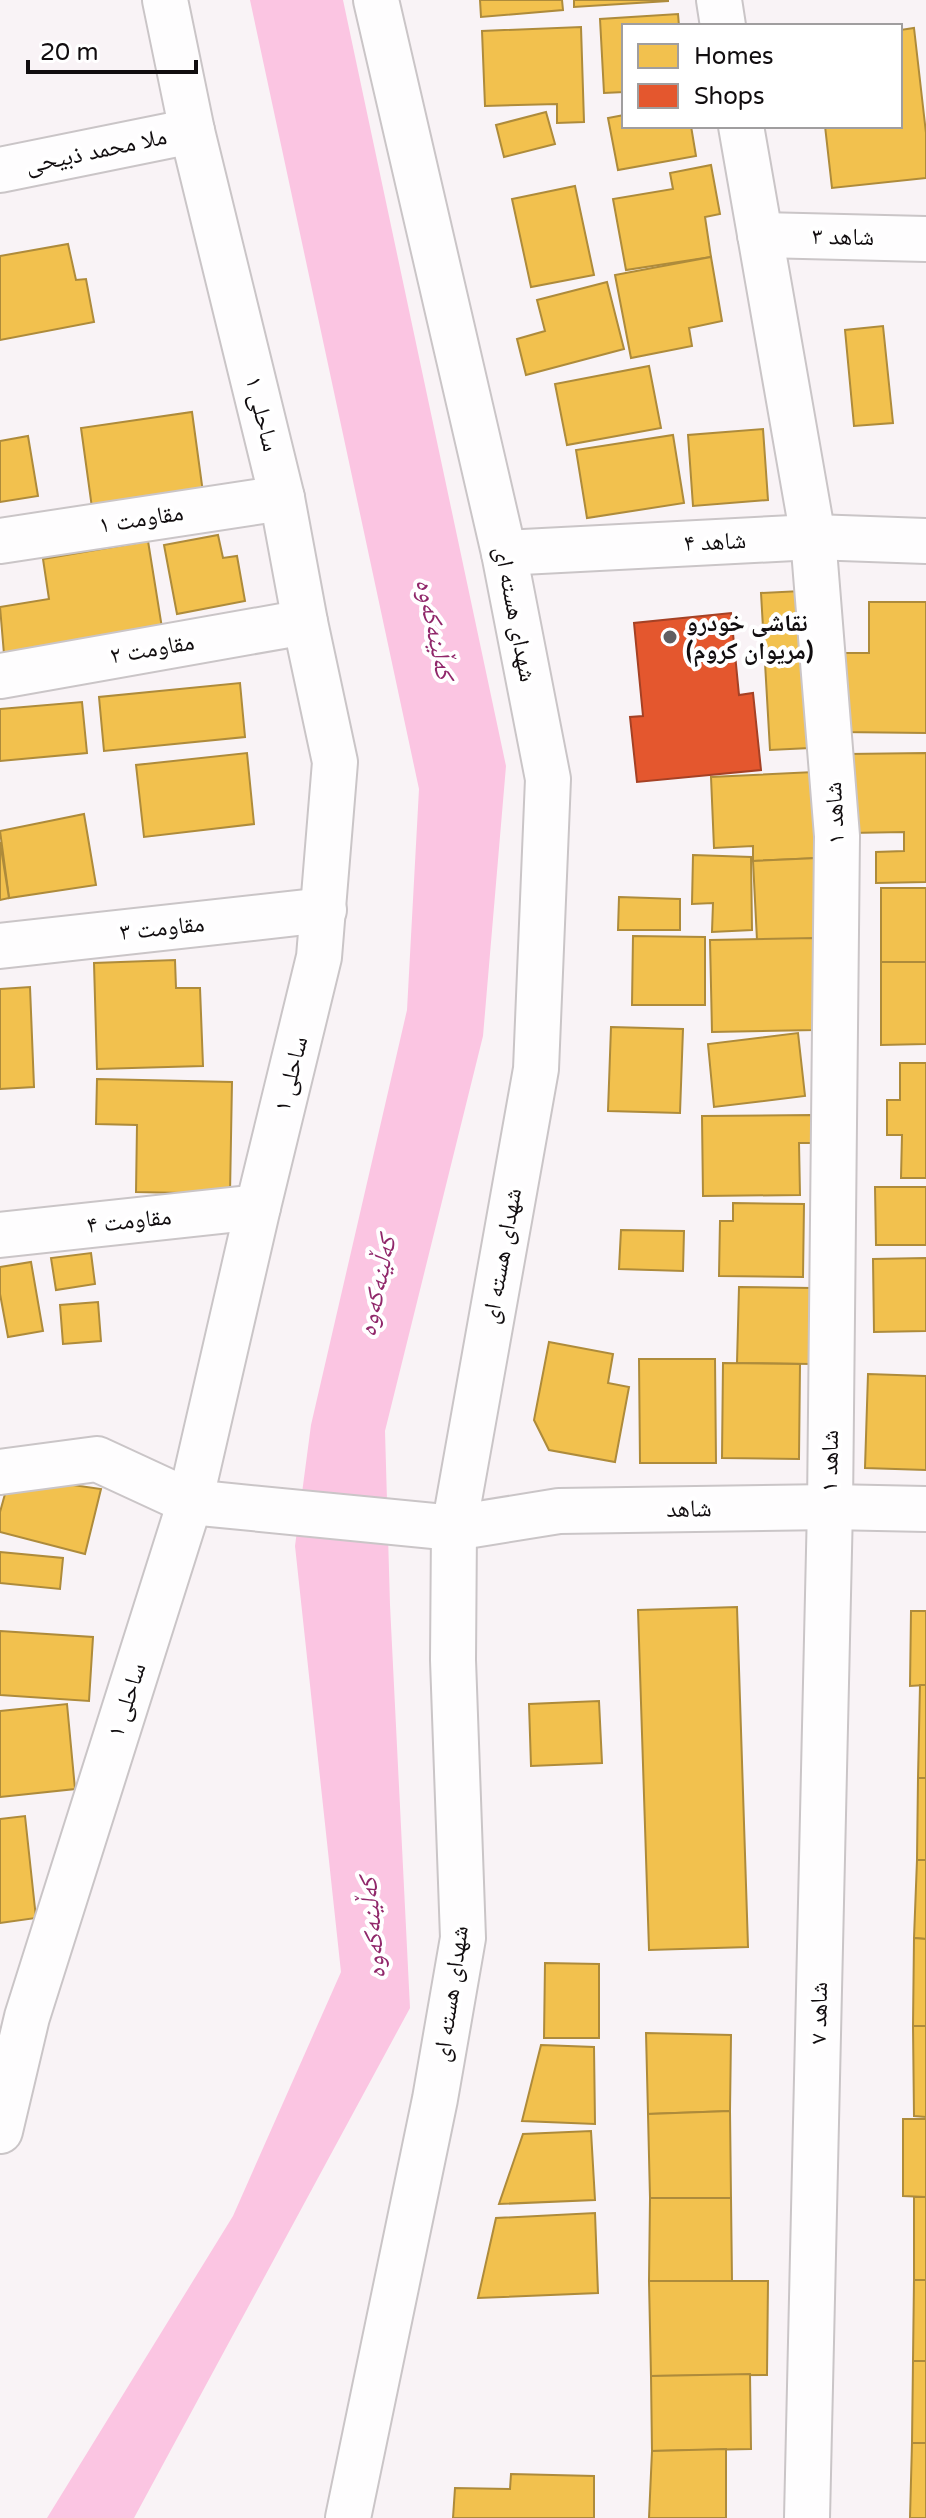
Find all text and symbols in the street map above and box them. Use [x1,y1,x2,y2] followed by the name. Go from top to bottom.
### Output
[28,24,196,74] scale bar
[622,24,902,128] legend
[40,38,98,67] text: 20 m
[694,42,774,71] text: Homes
[694,82,764,111] text: Shops
[23,122,169,180] street label: ملا محمد ذبیحی
[812,222,874,252] street label: شاهد ۳
[239,373,285,455] street label: ساحلی ۱
[97,498,185,540] street label: مقاومت ۱
[683,526,747,558] street label: شاهد ۴
[488,544,542,684] street label: شهدای هسته ای
[409,576,462,686] water label: کەڵینەکەوە
[686,609,813,668] place label: نقاشی خودرو (مریوان کروم)
[108,627,196,671] street label: مقاومت ۲
[661,628,679,646] marker: نقاشی خودرو (مریوان کروم)
[819,781,851,845] street label: شاهد ۱
[118,909,206,947] street label: مقاومت ۳
[268,1033,314,1115] street label: ساحلی ۱
[476,1186,528,1326] street label: شهدای هسته ای
[85,1202,173,1240] street label: مقاومت ۴
[351,1229,404,1339] water label: کەڵینەکەوە
[815,1430,845,1492] street label: شاهد ۱
[666,1494,712,1524] street label: شاهد
[101,1659,153,1741] street label: ساحلی ۱
[352,1872,392,1980] water label: کەڵینەکەوە
[427,1924,475,2064] street label: شهدای هسته ای
[804,1982,834,2044] street label: شاهد ۷

